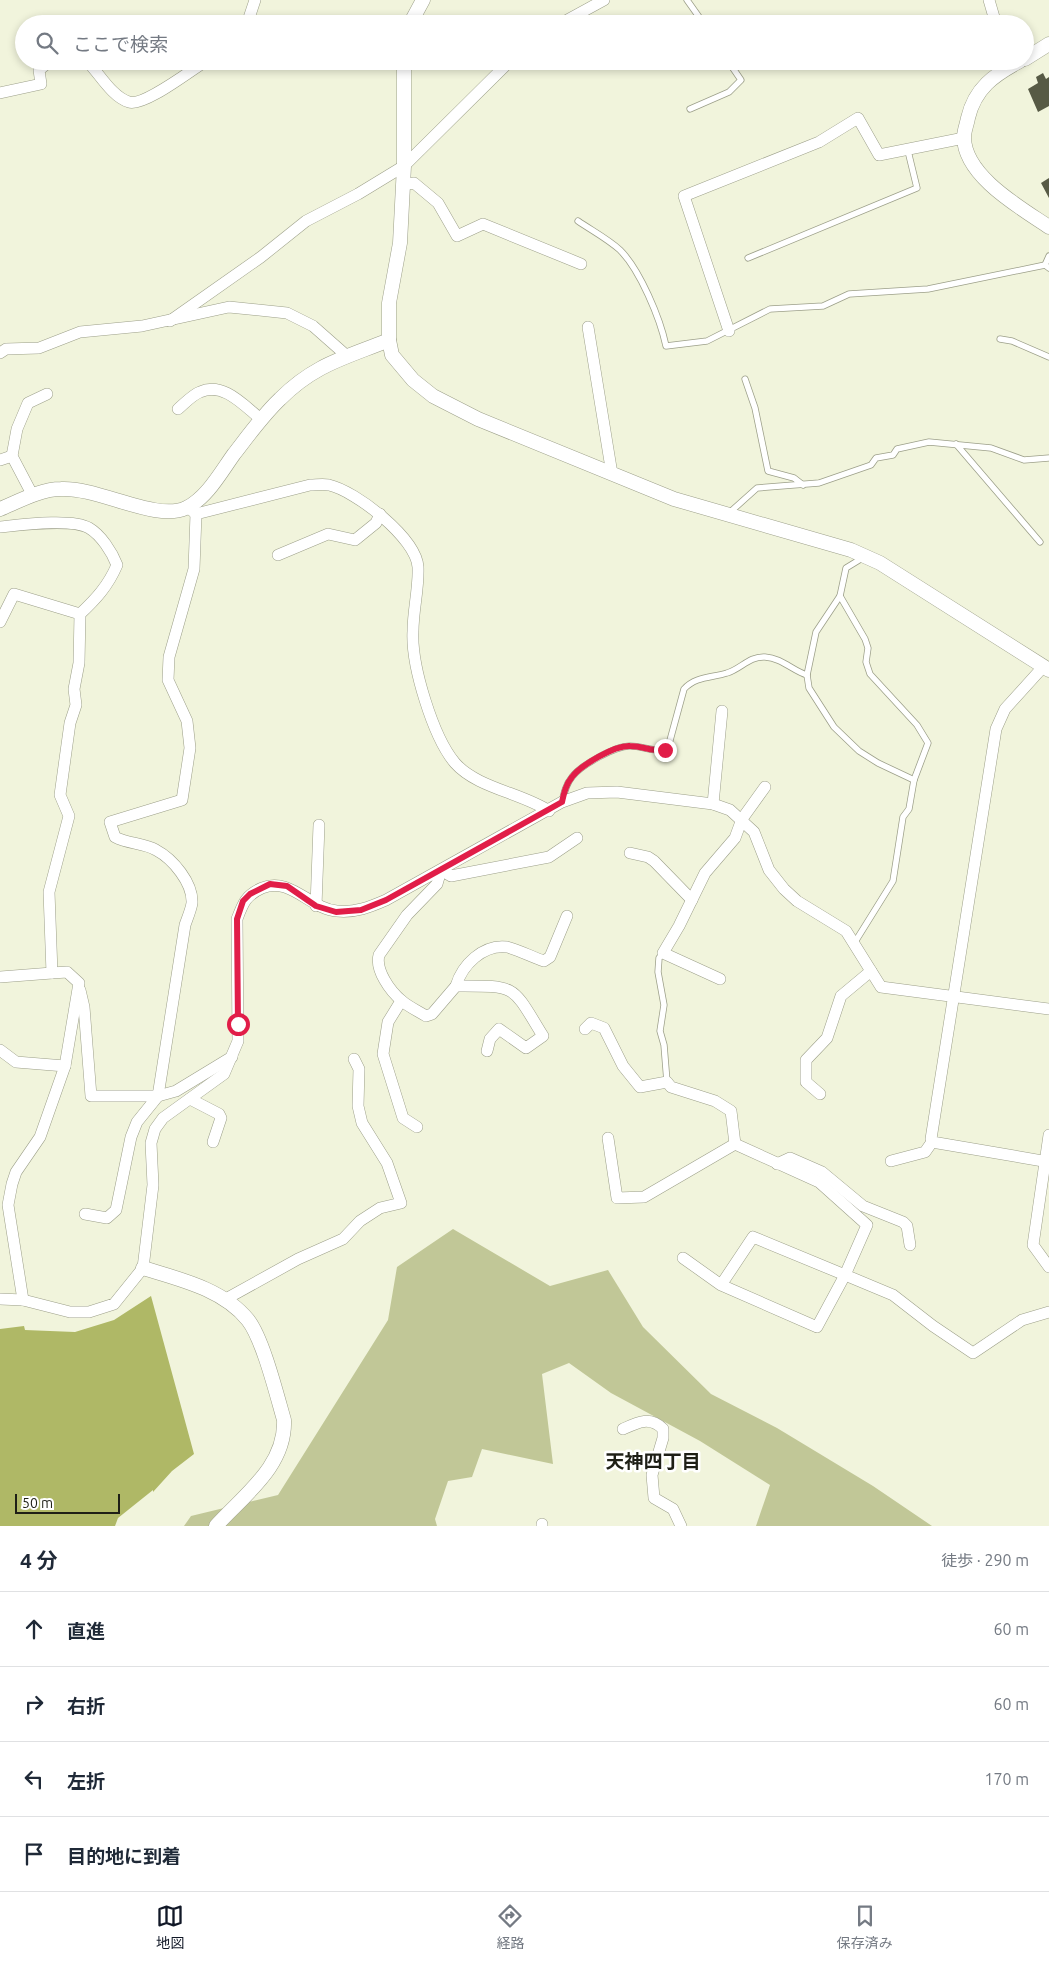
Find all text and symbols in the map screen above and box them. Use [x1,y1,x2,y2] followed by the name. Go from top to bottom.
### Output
[15,15,1034,70] search box
[33,29,61,57] icon: search
[73,33,168,55] text: ここで検索
[654,739,677,762] route end
[227,1013,250,1036] route start
[605,1450,701,1472] district label: 天神四丁目
[15,1491,120,1514] scale bar
[22,1495,53,1511] text: 50 m
[20,1548,58,1572] text: 4 分
[941,1551,1029,1569] text: 徒歩 · 290 m
[20,1615,48,1643] icon: ahead
[67,1620,105,1642] text: 直進
[993,1620,1029,1638] text: 60 m
[20,1690,48,1718] icon: right
[67,1695,105,1717] text: 右折
[993,1695,1029,1713] text: 60 m
[20,1765,48,1793] icon: left
[67,1770,105,1792] text: 左折
[984,1770,1029,1788] text: 170 m
[20,1840,48,1868] icon: arrive
[67,1845,181,1867] text: 目的地に到着
[156,1902,184,1952] tab: 地図
[496,1902,524,1952] tab: 経路
[837,1902,893,1952] tab: 保存済み

